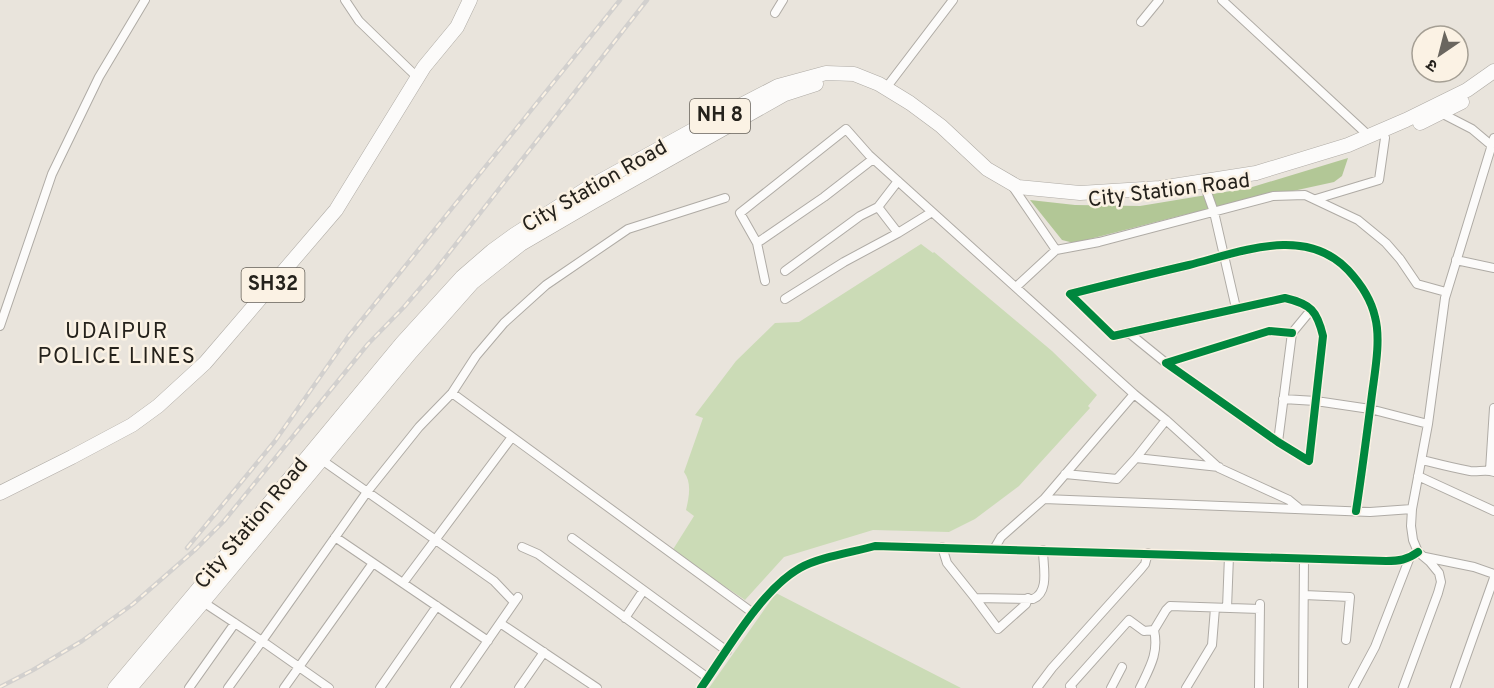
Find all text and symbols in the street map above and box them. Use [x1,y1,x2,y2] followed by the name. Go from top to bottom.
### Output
[1410,24,1470,84] north arrow
[1422,53,1442,76] text: उ
[690,99,750,133] road number: NH 8
[518,135,672,239] street label: City Station Road
[1086,168,1252,214] street label: City Station Road
[242,268,304,302] road number: SH32
[38,319,196,371] district label: UDAIPUR POLICE LINES
[189,453,315,595] street label: City Station Road

